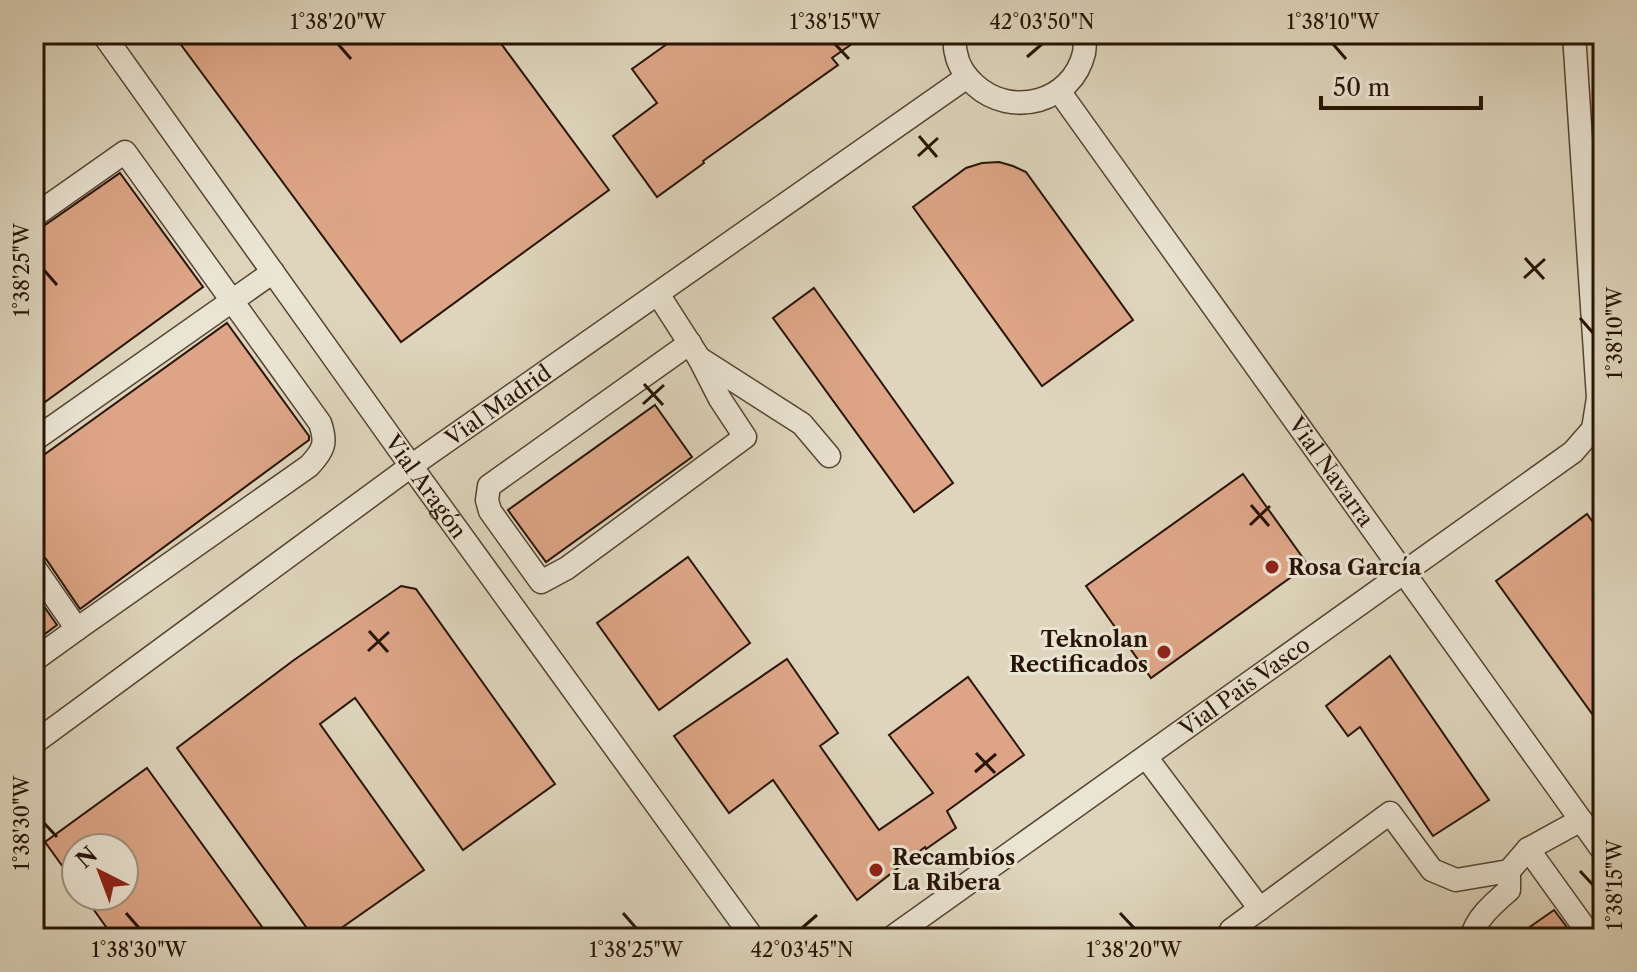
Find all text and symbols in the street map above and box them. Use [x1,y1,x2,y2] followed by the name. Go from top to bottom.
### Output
[290,10,387,34] text: 1°38'20"W
[790,10,881,34] text: 1°38'15"W
[989,10,1095,34] text: 42°03'50"N
[1287,10,1380,34] text: 1°38'10"W
[1321,60,1481,110] scale bar
[1333,73,1390,102] text: 50 m
[10,222,34,317] text: 1°38'25"W
[1603,286,1627,379] text: 1°38'10"W
[439,359,556,452] street label: Vial Madrid
[1283,411,1380,532] street label: Vial Navarra
[379,429,473,544] street label: Vial Aragón
[1288,554,1422,581] place label: Rosa García
[1263,558,1281,576] marker: Rosa García
[1009,626,1148,678] place label: Teknolan Rectificados
[1173,630,1315,742] street label: Vial Pais Vasco
[1155,643,1173,661] marker: Teknolan Rectificados
[10,774,34,870] text: 1°38'30"W
[60,832,140,912] north arrow
[1603,839,1627,930] text: 1°38'15"W
[71,841,103,874] text: N
[892,844,1015,896] place label: Recambios La Ribera
[867,861,885,879] marker: Recambios La Ribera
[92,938,188,962] text: 1°38'30"W
[589,938,684,962] text: 1°38'25"W
[750,938,854,962] text: 42°03'45"N
[1086,938,1183,962] text: 1°38'20"W

